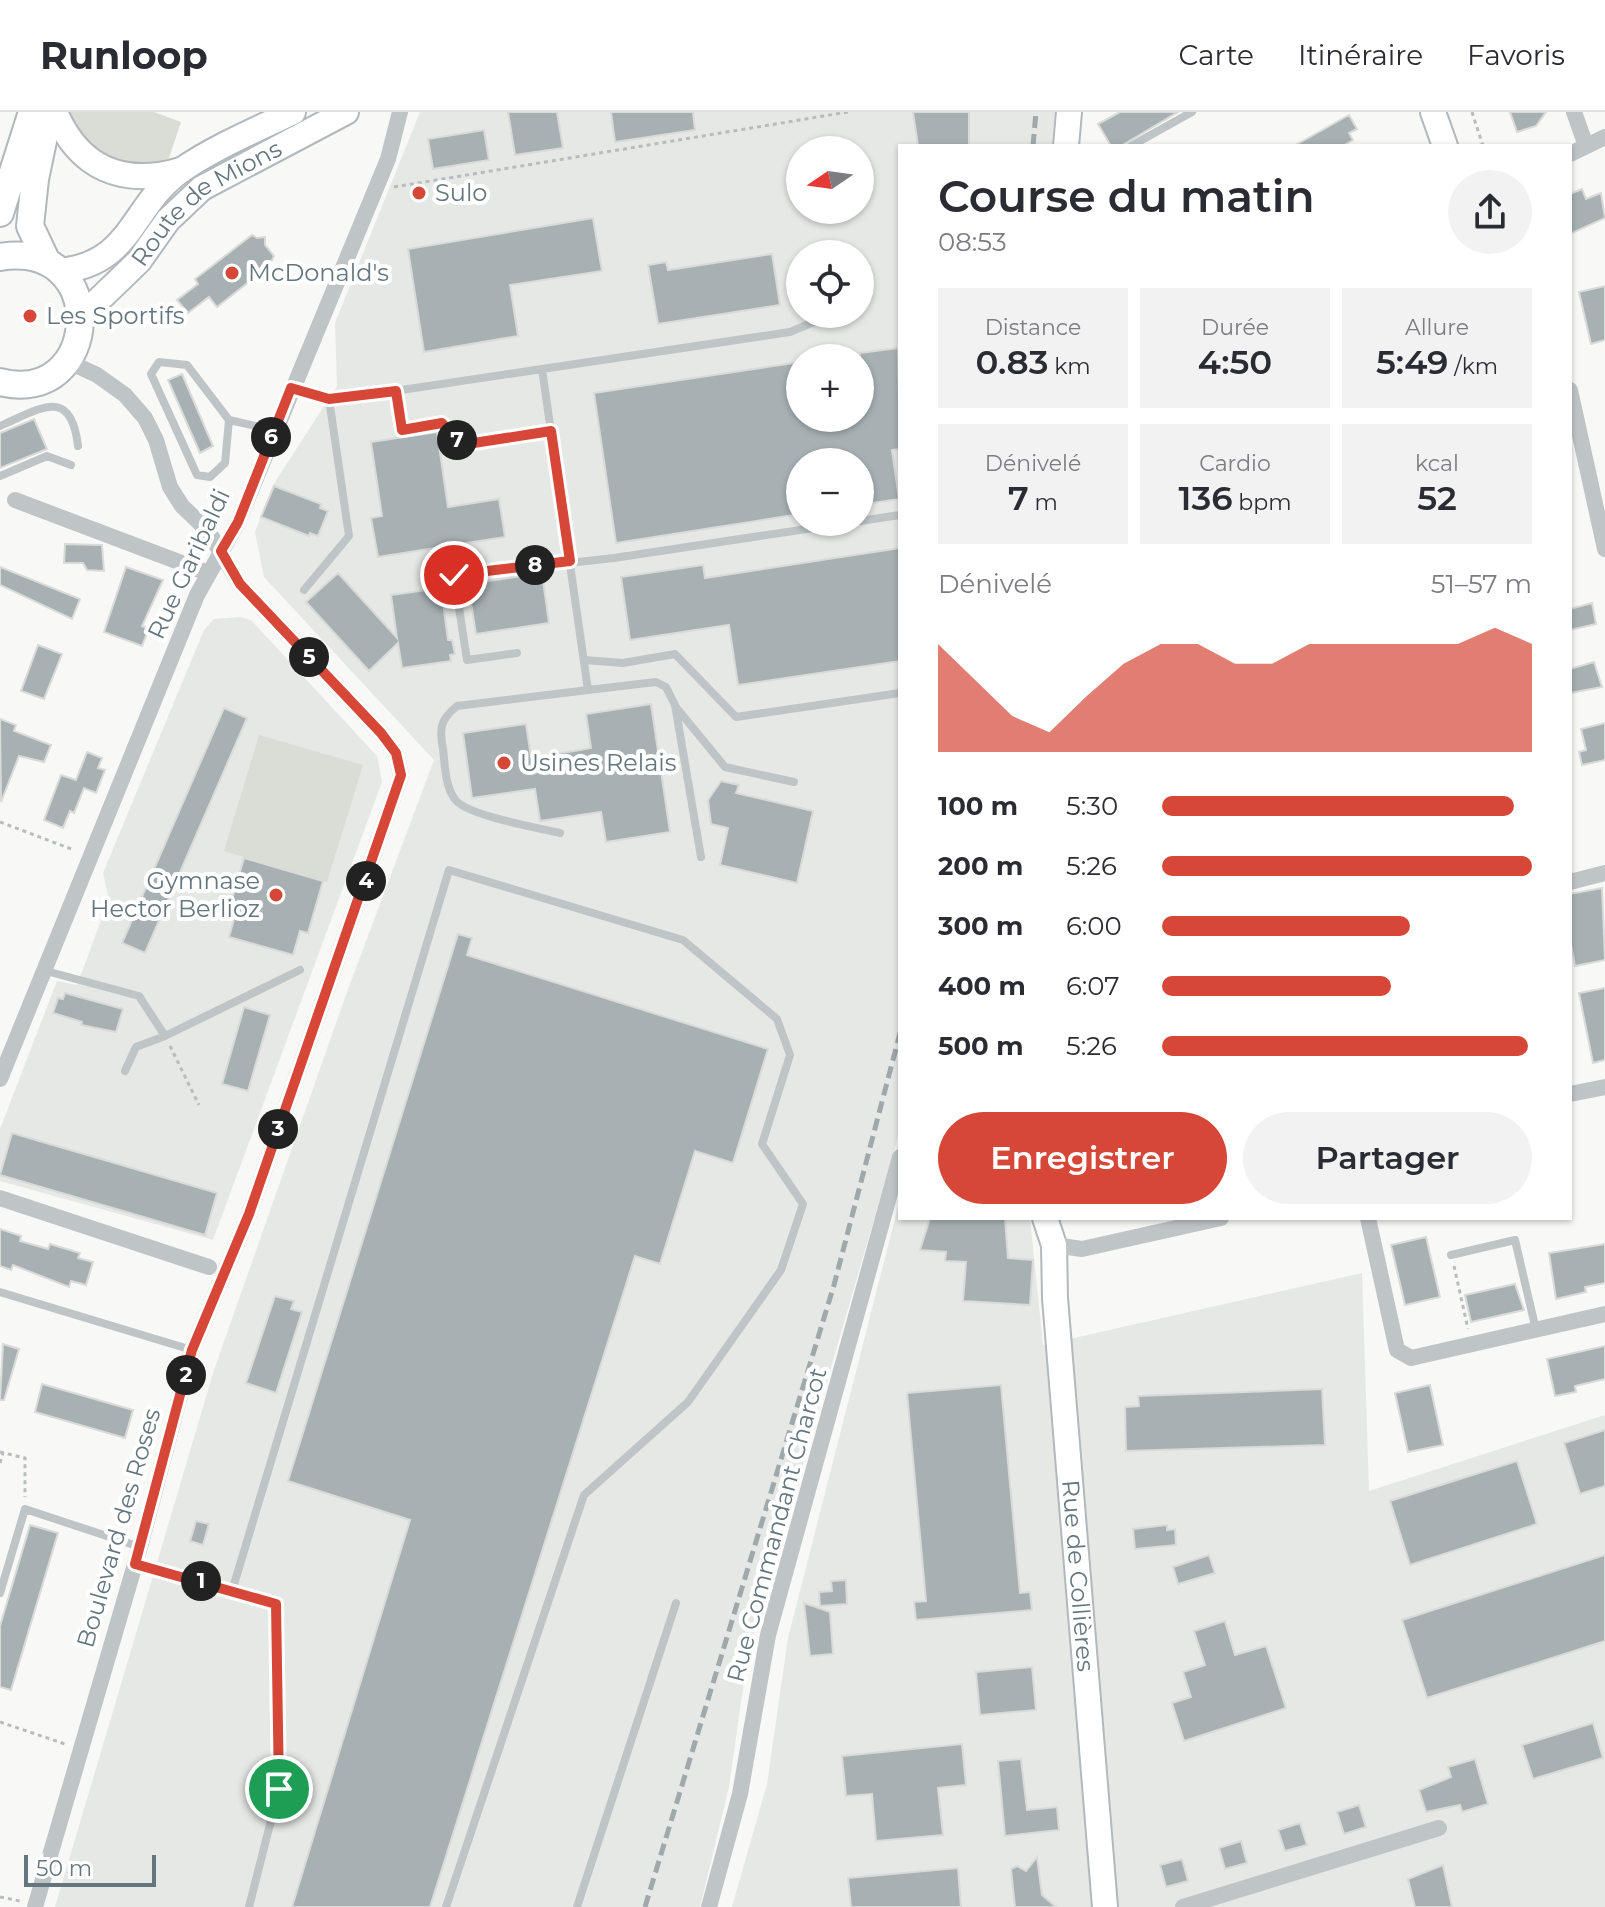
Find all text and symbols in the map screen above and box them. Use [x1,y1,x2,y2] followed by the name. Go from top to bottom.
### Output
[40,32,208,79] text: Runloop
[1178,38,1254,72] text: Carte
[1298,38,1423,72] text: Itinéraire
[1467,38,1565,72] text: Favoris
[125,134,286,272] street label: Route de Mions
[786,136,874,224] north arrow
[786,136,874,536] map controls
[938,169,1315,223] text: Course du matin
[1448,170,1532,254] button: share
[435,178,487,207] place label: Sulo
[410,184,428,202] marker: Sulo
[938,226,1007,258] text: 08:53
[786,240,874,328] button: locate
[248,258,389,287] place label: McDonald's
[223,264,241,282] marker: McDonald's
[46,301,185,330] place label: Les Sportifs
[21,307,39,325] marker: Les Sportifs
[985,314,1081,341] text: Distance
[1201,314,1269,341] text: Durée
[1405,314,1469,341] text: Allure
[975,341,1048,383] text: 0.83
[1198,341,1272,383] text: 4:50
[1376,341,1448,383] text: 5:49
[786,344,874,432] button: +
[1048,353,1091,380] text: km
[1448,353,1498,380] text: /km
[251,417,291,457] pin: 6
[437,420,477,460] pin: 7
[264,423,278,450] text: 6
[450,426,464,453] text: 7
[786,448,874,536] button: −
[985,450,1081,477] text: Dénivelé
[1199,450,1271,477] text: Cardio
[1415,450,1459,477] text: kcal
[1008,477,1029,519] text: 7
[1178,477,1233,519] text: 136
[1417,477,1457,519] text: 52
[141,484,236,644] street label: Rue Garibaldi
[1029,489,1058,516] text: m
[1233,489,1292,516] text: bpm
[420,541,488,609] pin
[515,545,555,585] pin: 8
[528,551,542,578] text: 8
[432,553,476,597] icon: check
[938,568,1052,600] text: Dénivelé
[1431,568,1532,600] text: 51–57 m
[289,637,329,677] pin: 5
[302,643,316,670] text: 5
[520,748,677,777] place label: Usines Relais
[495,754,513,772] marker: Usines Relais
[938,790,1018,822] text: 100 m
[1066,790,1118,822] text: 5:30
[938,850,1023,882] text: 200 m
[1066,850,1117,882] text: 5:26
[346,861,386,901] pin: 4
[90,866,260,923] place label: Gymnase Hector Berlioz
[358,867,374,894] text: 4
[267,886,285,904] marker: Gymnase Hector Berlioz
[938,910,1023,942] text: 300 m
[1066,910,1122,942] text: 6:00
[938,970,1026,1002] text: 400 m
[1066,970,1120,1002] text: 6:07
[938,1030,1023,1062] text: 500 m
[1066,1030,1117,1062] text: 5:26
[258,1109,298,1149] pin: 3
[938,1112,1227,1204] button: Enregistrer
[1243,1112,1532,1204] button: Partager
[271,1115,285,1142] text: 3
[166,1355,206,1395] pin: 2
[180,1361,192,1388] text: 2
[721,1364,833,1685] street label: Rue Commandant Charcot
[70,1405,167,1651] street label: Boulevard des Roses
[1056,1479,1101,1673] street label: Rue de Collières
[181,1561,221,1601] pin: 1
[197,1567,205,1594] text: 1
[245,1755,313,1823] pin
[257,1767,301,1811] icon: arrive
[24,1851,156,1887] scale bar
[36,1855,92,1882] text: 50 m

